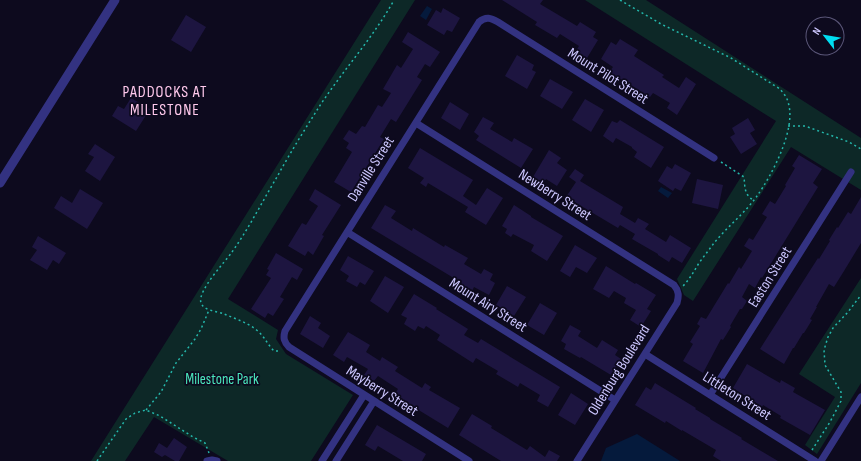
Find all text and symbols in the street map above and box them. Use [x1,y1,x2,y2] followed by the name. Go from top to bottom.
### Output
[805,16,845,56] north arrow
[810,25,824,37] text: N
[564,44,652,109] street label: Mount Pilot Street
[123,83,207,120] district label: PADDOCKS AT MILESTONE
[343,132,399,205] street label: Danville Street
[515,165,596,225] street label: Newberry Street
[744,243,796,311] street label: Easton Street
[445,274,531,337] street label: Mount Airy Street
[584,321,654,419] street label: Oldenburg Boulevard
[343,361,422,421] street label: Mayberry Street
[699,367,775,425] street label: Littleton Street
[185,370,259,389] park label: Milestone Park

